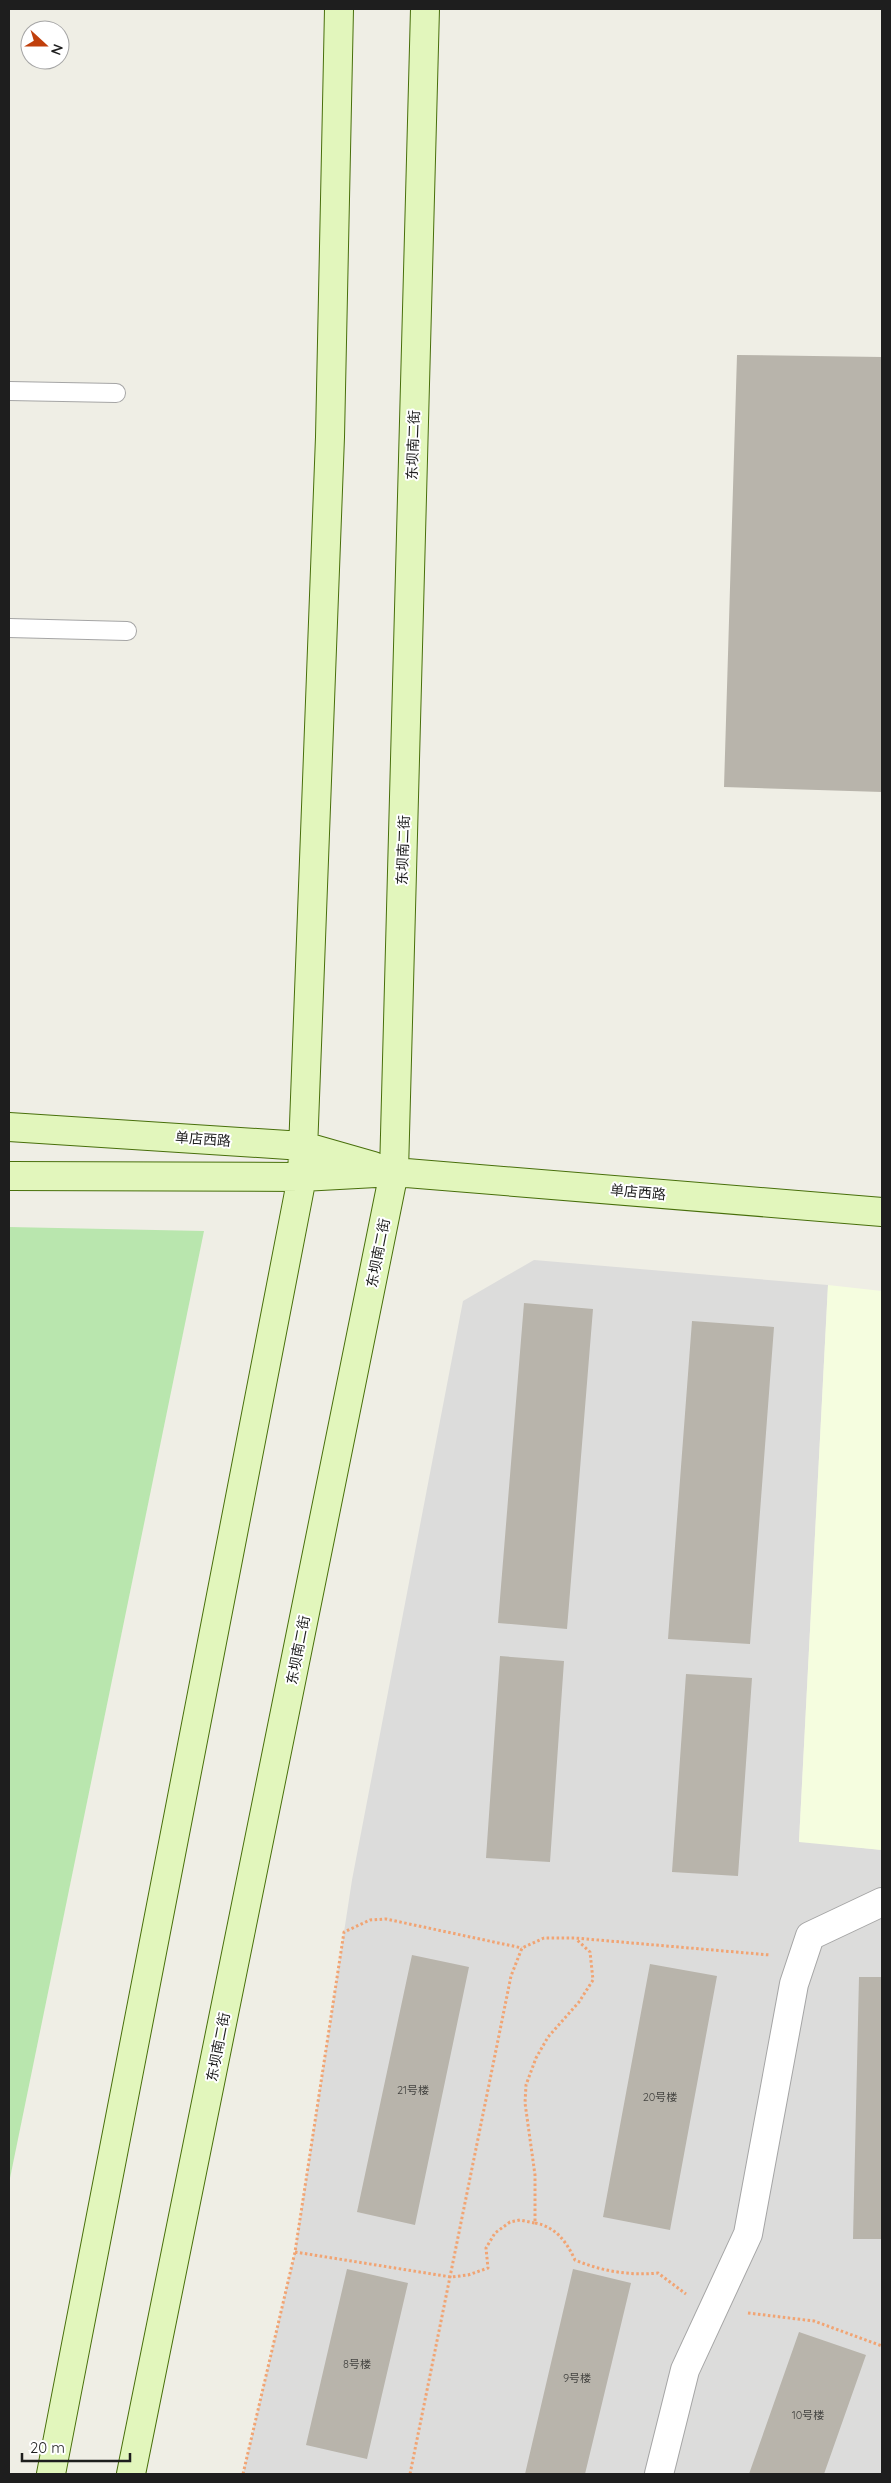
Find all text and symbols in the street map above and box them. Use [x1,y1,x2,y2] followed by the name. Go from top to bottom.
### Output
[20,20,70,70] north arrow
[47,42,67,58] text: N
[403,410,423,480] street label: 东坝南二街
[393,815,413,885] street label: 东坝南二街
[174,1128,232,1150] street label: 单店西路
[609,1181,667,1203] street label: 单店西路
[362,1217,394,1289] street label: 东坝南二街
[282,1614,314,1686] street label: 东坝南二街
[202,2011,234,2083] street label: 东坝南二街
[397,2083,429,2097] house number: 21号楼
[643,2090,677,2104] house number: 20号楼
[343,2357,371,2371] house number: 8号楼
[563,2371,591,2385] house number: 9号楼
[792,2408,824,2422] house number: 10号楼
[22,2430,130,2462] scale bar
[30,2438,65,2457] text: 20 m

